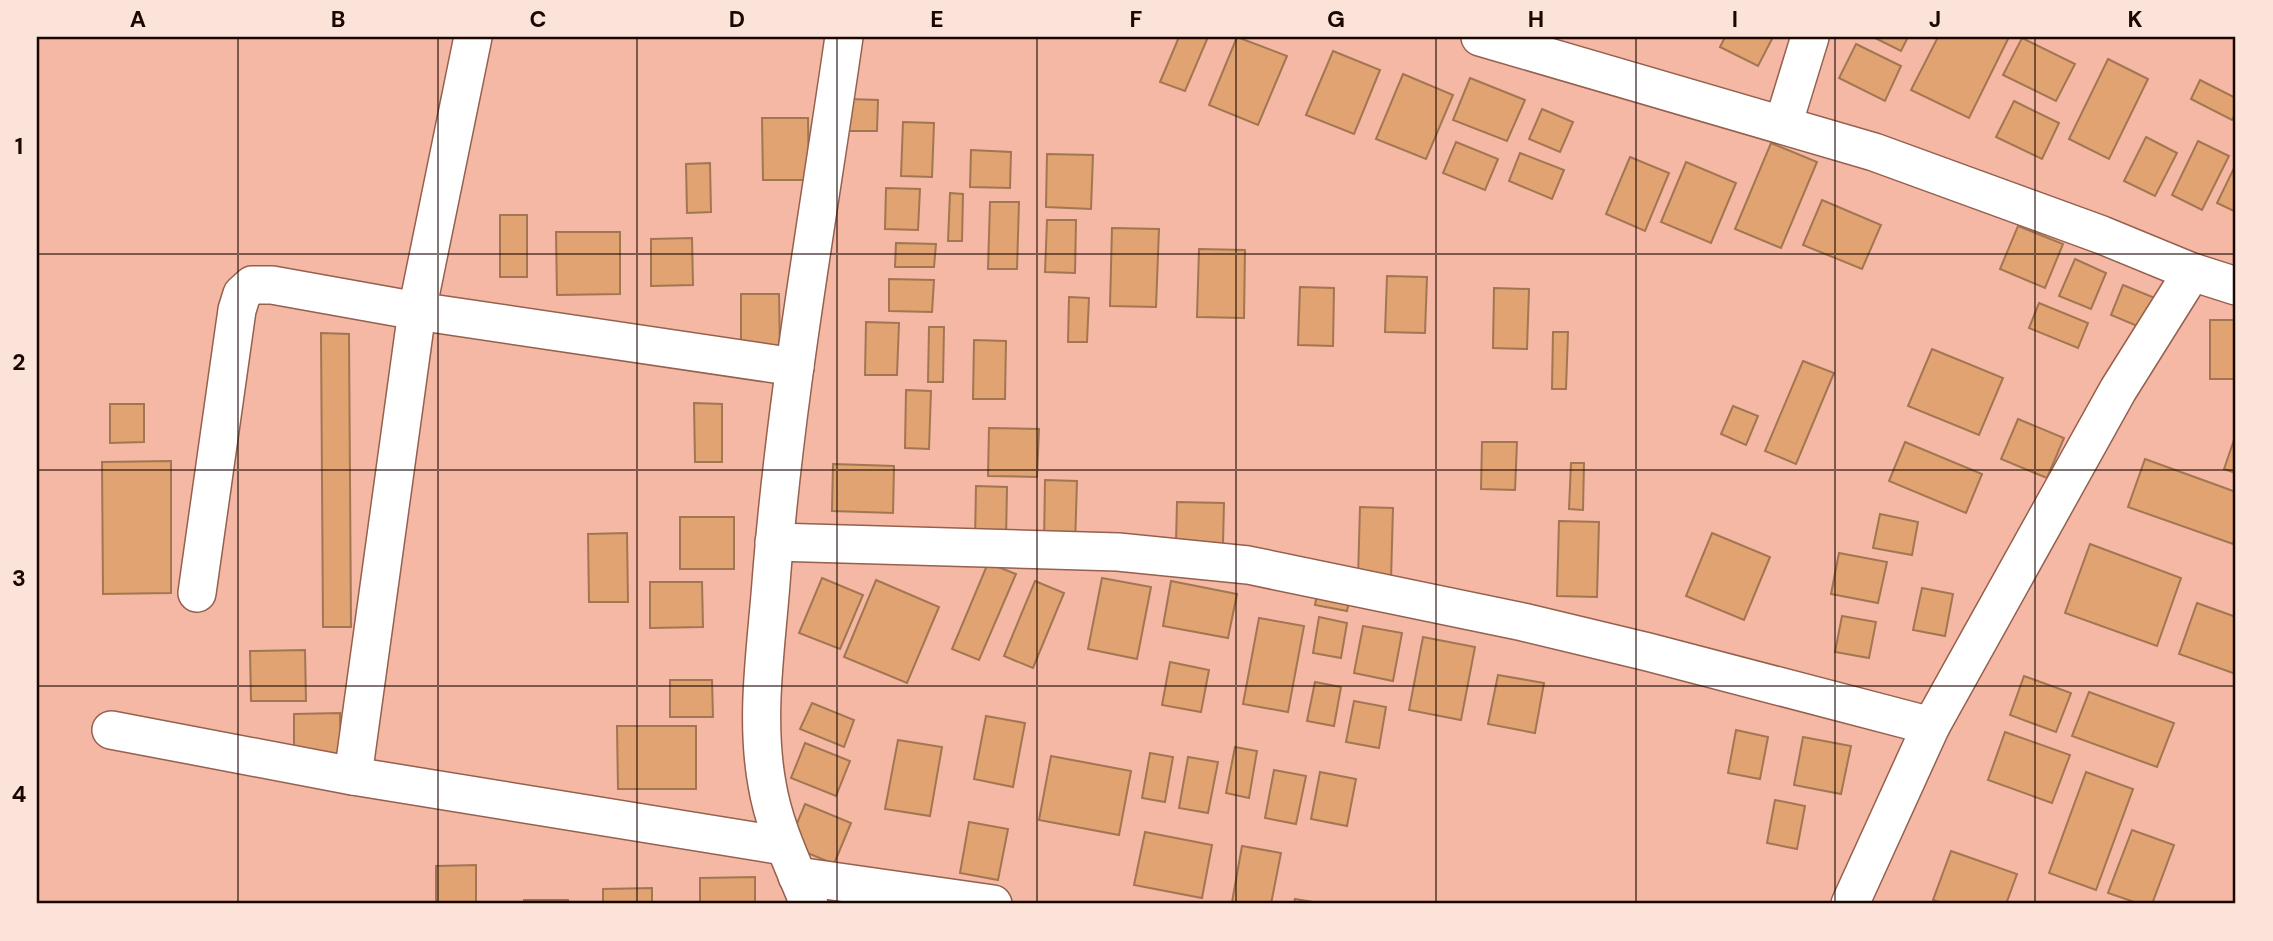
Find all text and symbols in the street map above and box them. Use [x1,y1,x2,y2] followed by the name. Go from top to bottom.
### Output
[130,4,146,34] text: A
[331,4,345,34] text: B
[530,4,546,34] text: C
[729,4,745,34] text: D
[930,4,944,34] text: E
[1130,4,1143,34] text: F
[1327,4,1345,34] text: G
[1528,4,1544,34] text: H
[1732,4,1738,34] text: I
[1929,4,1941,34] text: J
[2127,4,2143,34] text: K
[15,131,23,161] text: 1
[12,347,26,377] text: 2
[12,563,26,593] text: 3
[12,779,27,809] text: 4

